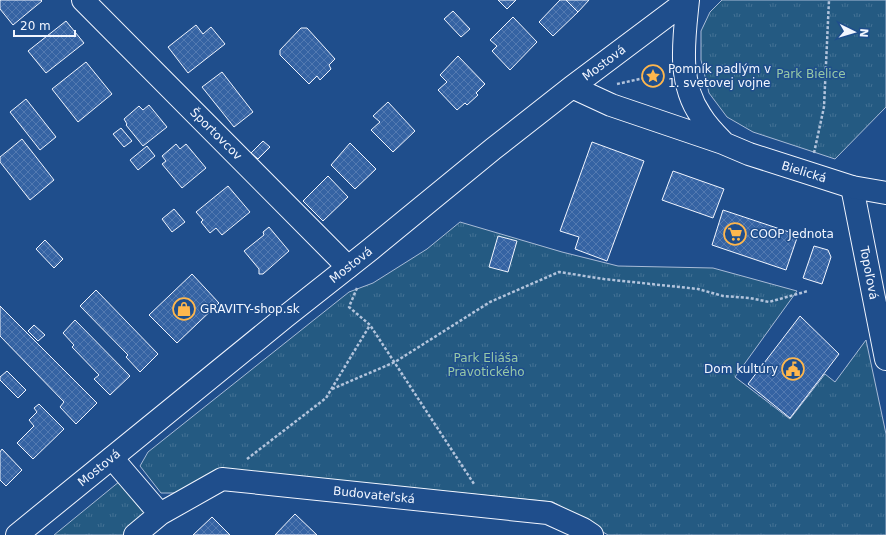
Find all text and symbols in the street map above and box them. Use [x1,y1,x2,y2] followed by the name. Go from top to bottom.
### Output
[14,12,75,38] scale bar
[834,12,874,52] north arrow
[20,19,51,33] text: 20 m
[857,28,870,38] text: N
[580,42,628,84] street label: Mostová
[668,62,771,90] place label: Pomník padlým v 1. svetovej vojne
[640,63,666,89] place icon: Pomník padlým v 1. svetovej vojne
[776,67,846,81] park label: Park Bielice
[187,104,246,163] street label: Športovcov
[780,159,828,185] street label: Bielická
[722,221,748,247] supermarket icon: COOP Jednota
[750,227,834,241] place label: COOP Jednota
[327,244,375,286] street label: Mostová
[857,244,881,301] street label: Topoľová
[171,296,197,322] shop icon: GRAVITY-shop.sk
[200,302,300,316] place label: GRAVITY-shop.sk
[447,351,525,379] park label: Park Eliáša Pravotického
[780,356,806,382] public building icon: Dom kultúry
[704,362,778,376] place label: Dom kultúry
[75,447,123,489] street label: Mostová
[332,484,416,506] street label: Budovateľská

